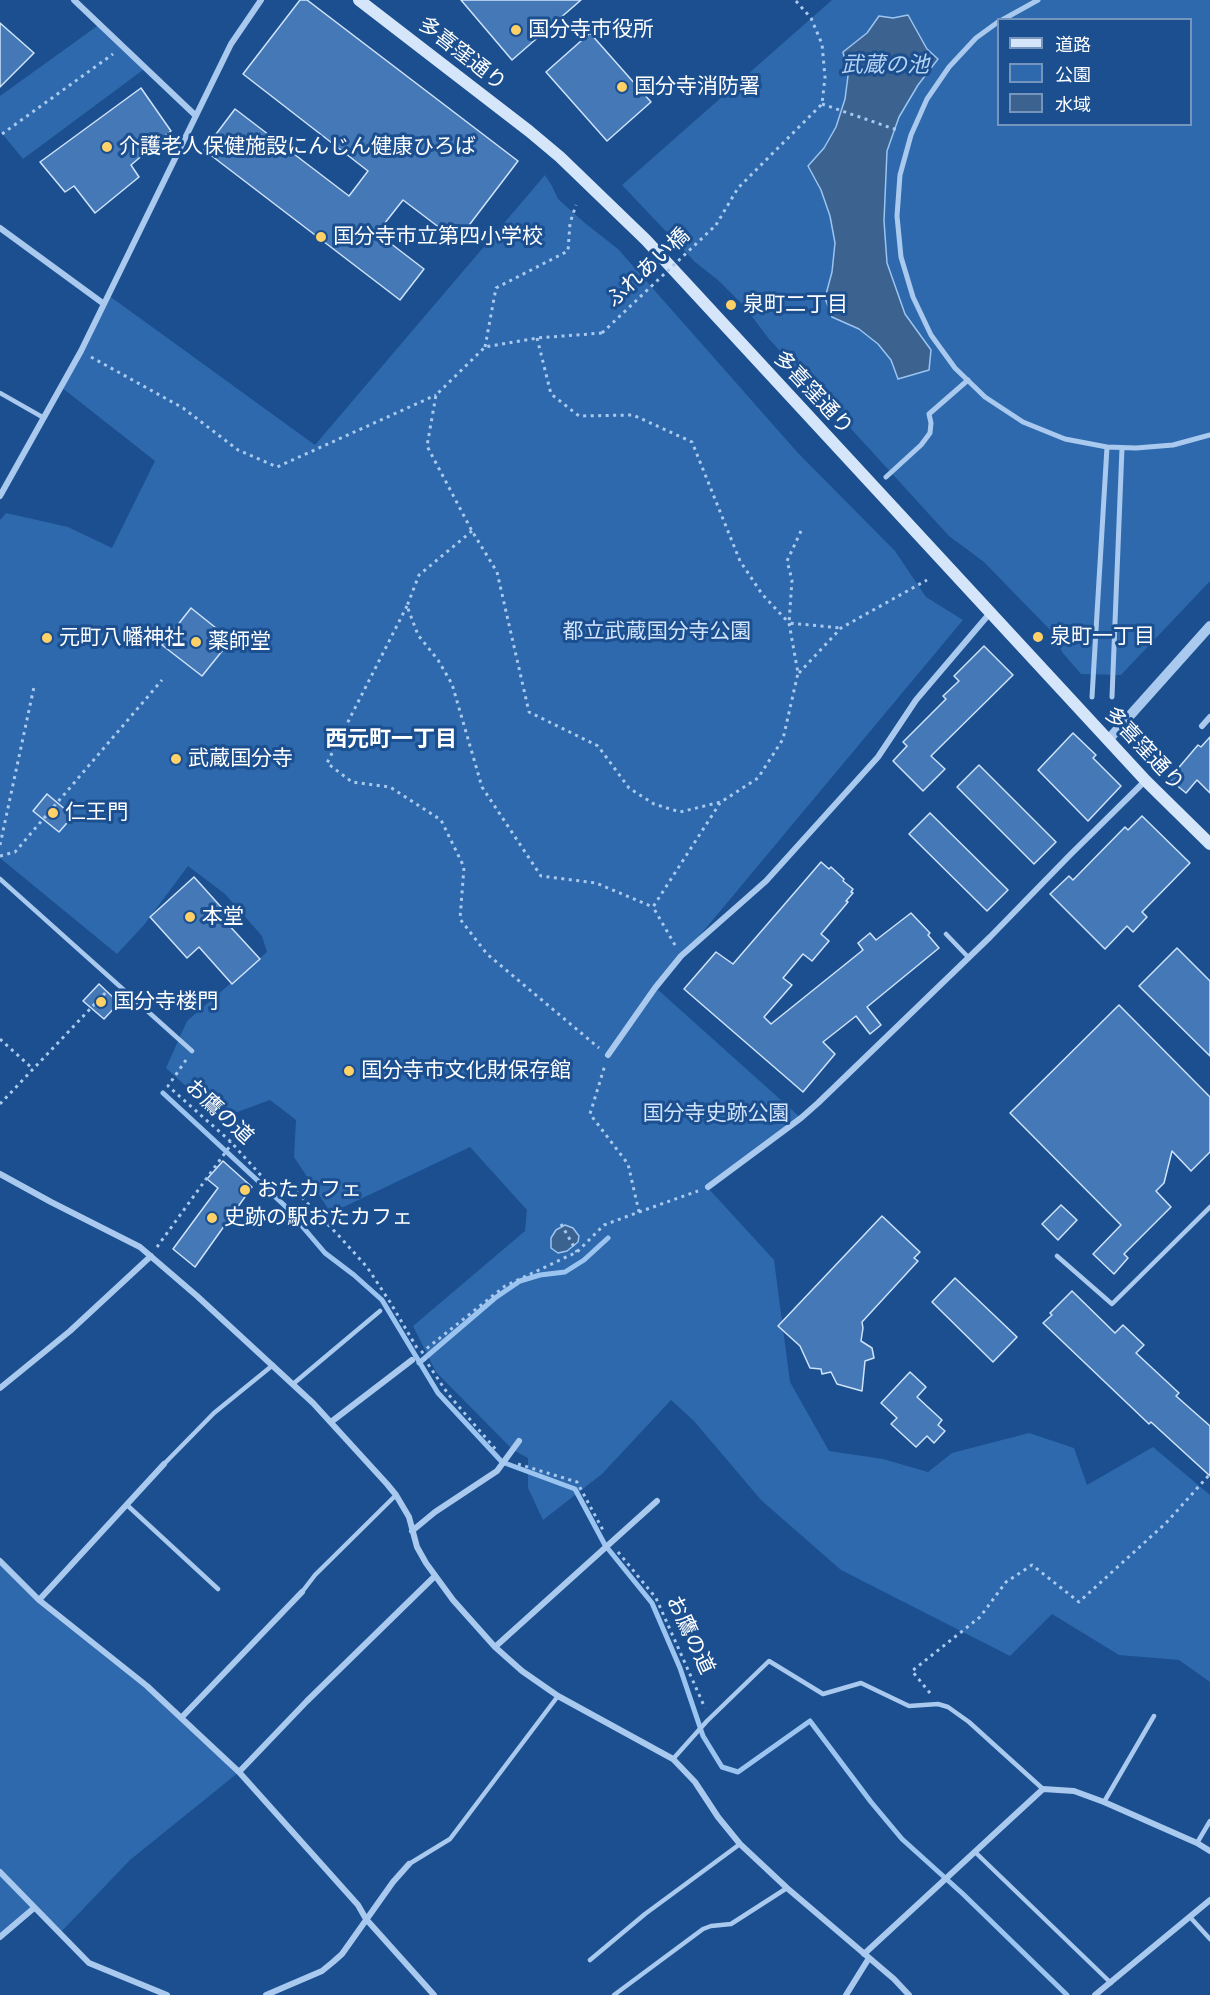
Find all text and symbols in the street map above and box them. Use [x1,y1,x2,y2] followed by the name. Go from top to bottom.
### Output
[413,12,511,96] street label: 多喜窪通り
[528,17,654,43] place label: 国分寺市役所
[997,18,1192,126] legend
[509,23,523,37] marker: 国分寺市役所
[1055,34,1091,56] text: 道路
[841,53,929,79] water label: 武蔵の池
[1055,64,1091,86] text: 公園
[634,74,760,100] place label: 国分寺消防署
[615,80,629,94] marker: 国分寺消防署
[1055,94,1091,116] text: 水域
[119,134,476,160] place label: 介護老人保健施設にんじん健康ひろば
[100,140,114,154] marker: 介護老人保健施設にんじん健康ひろば
[601,223,695,313] street label: ふれあい橋
[333,224,543,250] place label: 国分寺市立第四小学校
[314,230,328,244] marker: 国分寺市立第四小学校
[743,292,848,318] place label: 泉町二丁目
[724,298,738,312] marker: 泉町二丁目
[768,346,858,440] street label: 多喜窪通り
[563,619,751,645] park label: 都立武蔵国分寺公園
[1050,624,1155,650] place label: 泉町一丁目
[59,625,185,651] place label: 元町八幡神社
[208,629,271,655] place label: 薬師堂
[1031,630,1045,644] marker: 泉町一丁目
[40,631,54,645] marker: 元町八幡神社
[189,635,203,649] marker: 薬師堂
[1099,702,1189,796] street label: 多喜窪通り
[325,727,457,753] district label: 西元町一丁目
[188,746,293,772] place label: 武蔵国分寺
[169,752,183,766] marker: 武蔵国分寺
[65,800,128,826] place label: 仁王門
[46,806,60,820] marker: 仁王門
[202,904,244,930] place label: 本堂
[183,910,197,924] marker: 本堂
[113,989,218,1015] place label: 国分寺楼門
[94,995,108,1009] marker: 国分寺楼門
[361,1058,571,1084] place label: 国分寺市文化財保存館
[342,1064,356,1078] marker: 国分寺市文化財保存館
[180,1074,258,1150] street label: お鷹の道
[643,1101,789,1127] park label: 国分寺史跡公園
[257,1177,362,1203] place label: おたカフェ
[238,1183,252,1197] marker: おたカフェ
[224,1205,413,1231] place label: 史跡の駅おたカフェ
[205,1211,219,1225] marker: 史跡の駅おたカフェ
[661,1592,719,1678] street label: お鷹の道

